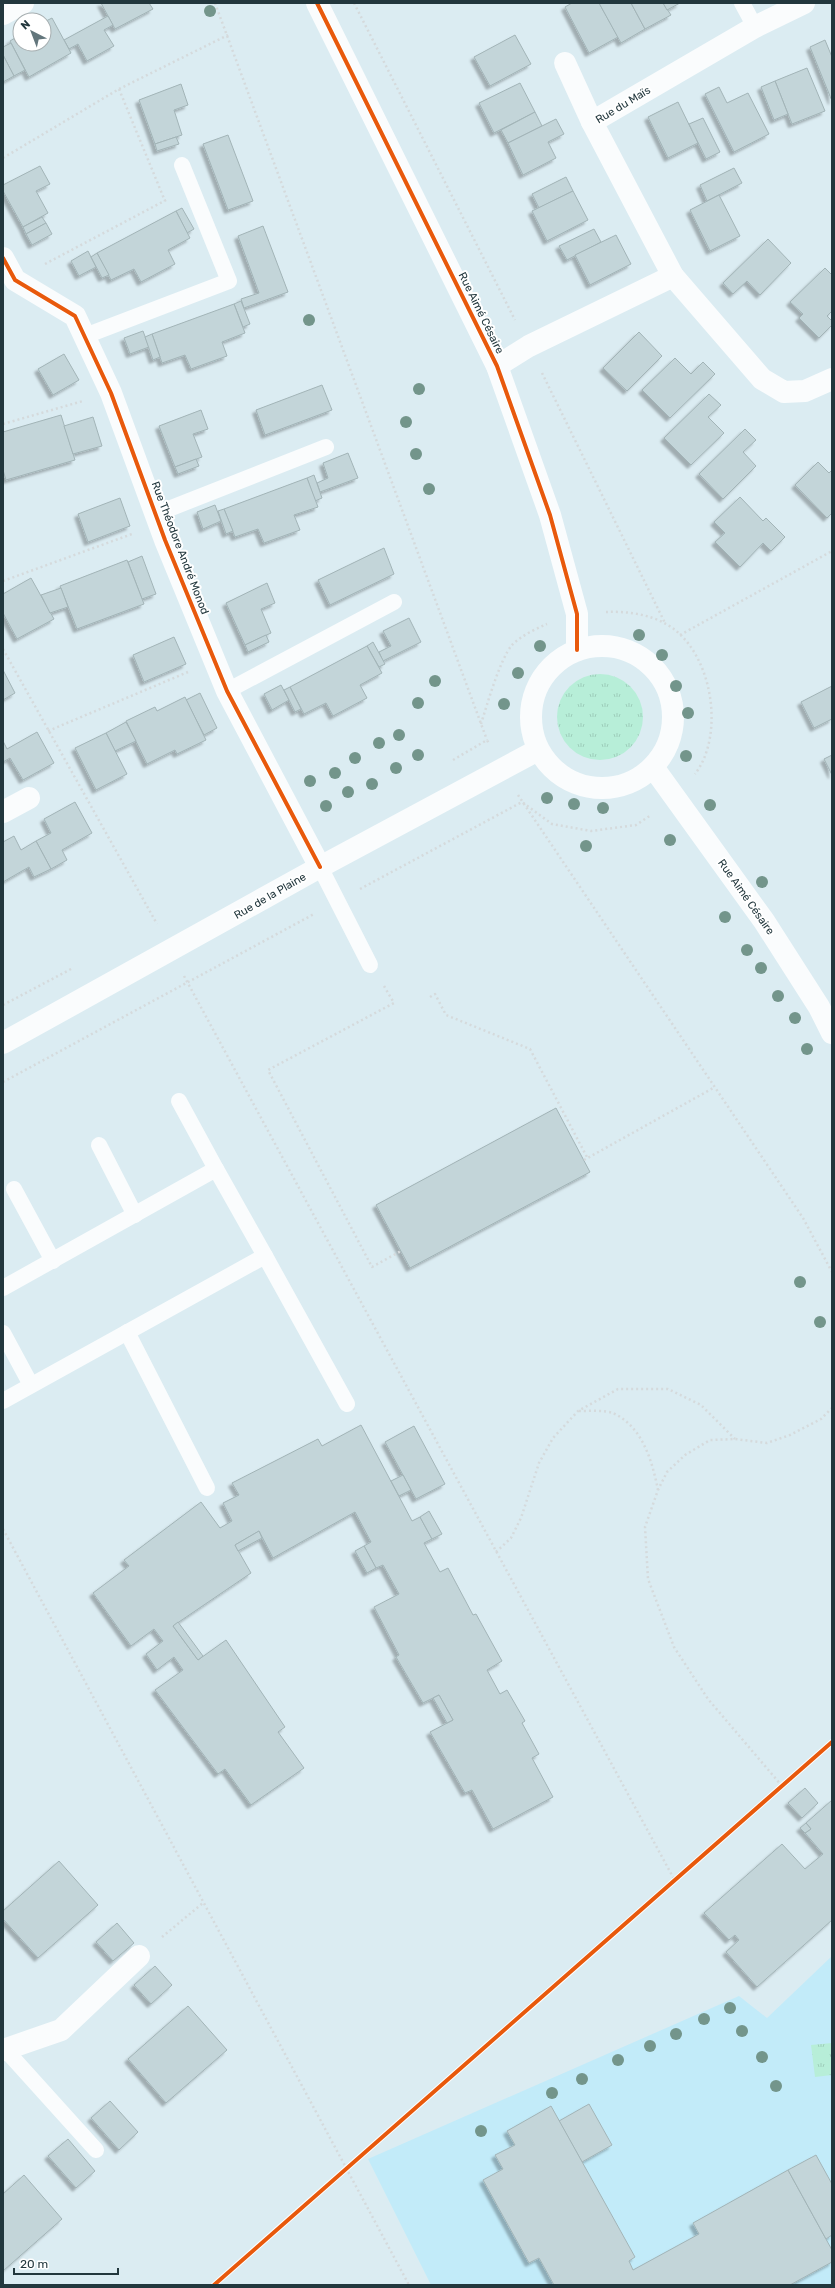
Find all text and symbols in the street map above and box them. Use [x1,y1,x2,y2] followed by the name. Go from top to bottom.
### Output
[12,12,52,52] north arrow
[18,17,33,32] text: N
[593,83,653,126] street label: Rue du Maïs
[456,270,506,356] street label: Rue Aimé Césaire
[149,480,211,616] street label: Rue Théodore André Monod
[715,857,777,937] street label: Rue Aimé Césaire
[232,870,308,922] street label: Rue de la Plaine
[14,2250,118,2276] scale bar
[20,2257,48,2271] text: 20 m

